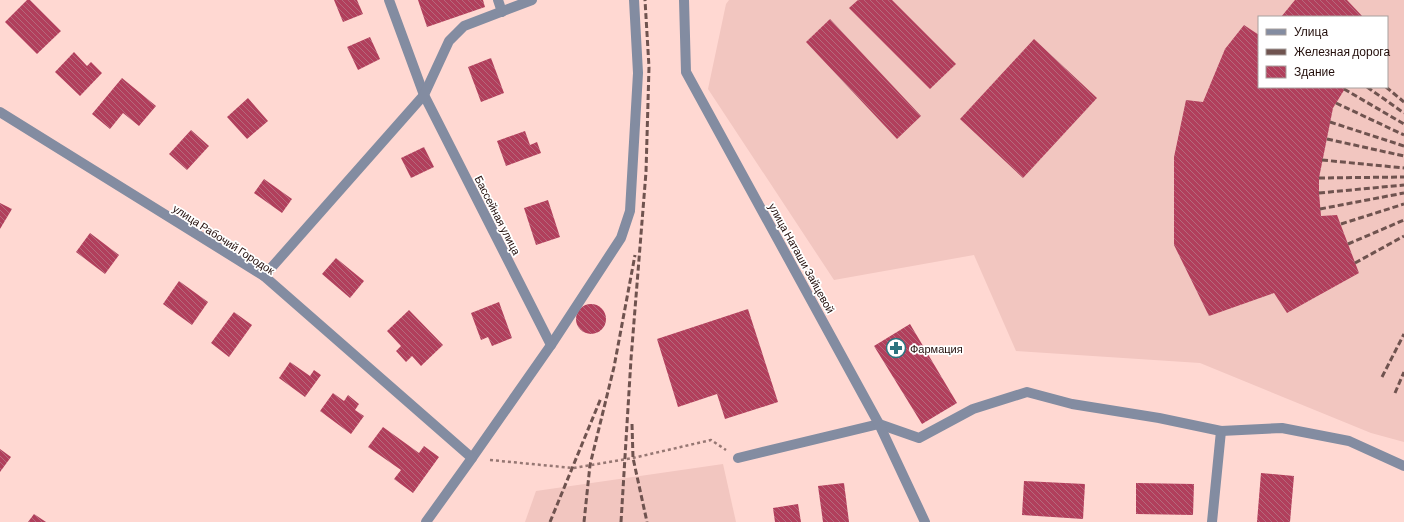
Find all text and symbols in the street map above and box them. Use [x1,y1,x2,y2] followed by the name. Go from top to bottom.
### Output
[1258,16,1388,88] legend
[1294,24,1328,39] text: Улица
[1294,44,1390,59] text: Железная дорога
[1294,64,1335,79] text: Здание
[472,173,524,258] street label: Бассейная улица
[171,201,277,277] street label: улица Рабочий Городок
[766,201,838,315] street label: улица Наташи Зайцевой
[885,337,907,359] pharmacy icon: Фармация
[910,342,963,355] place label: Фармация

